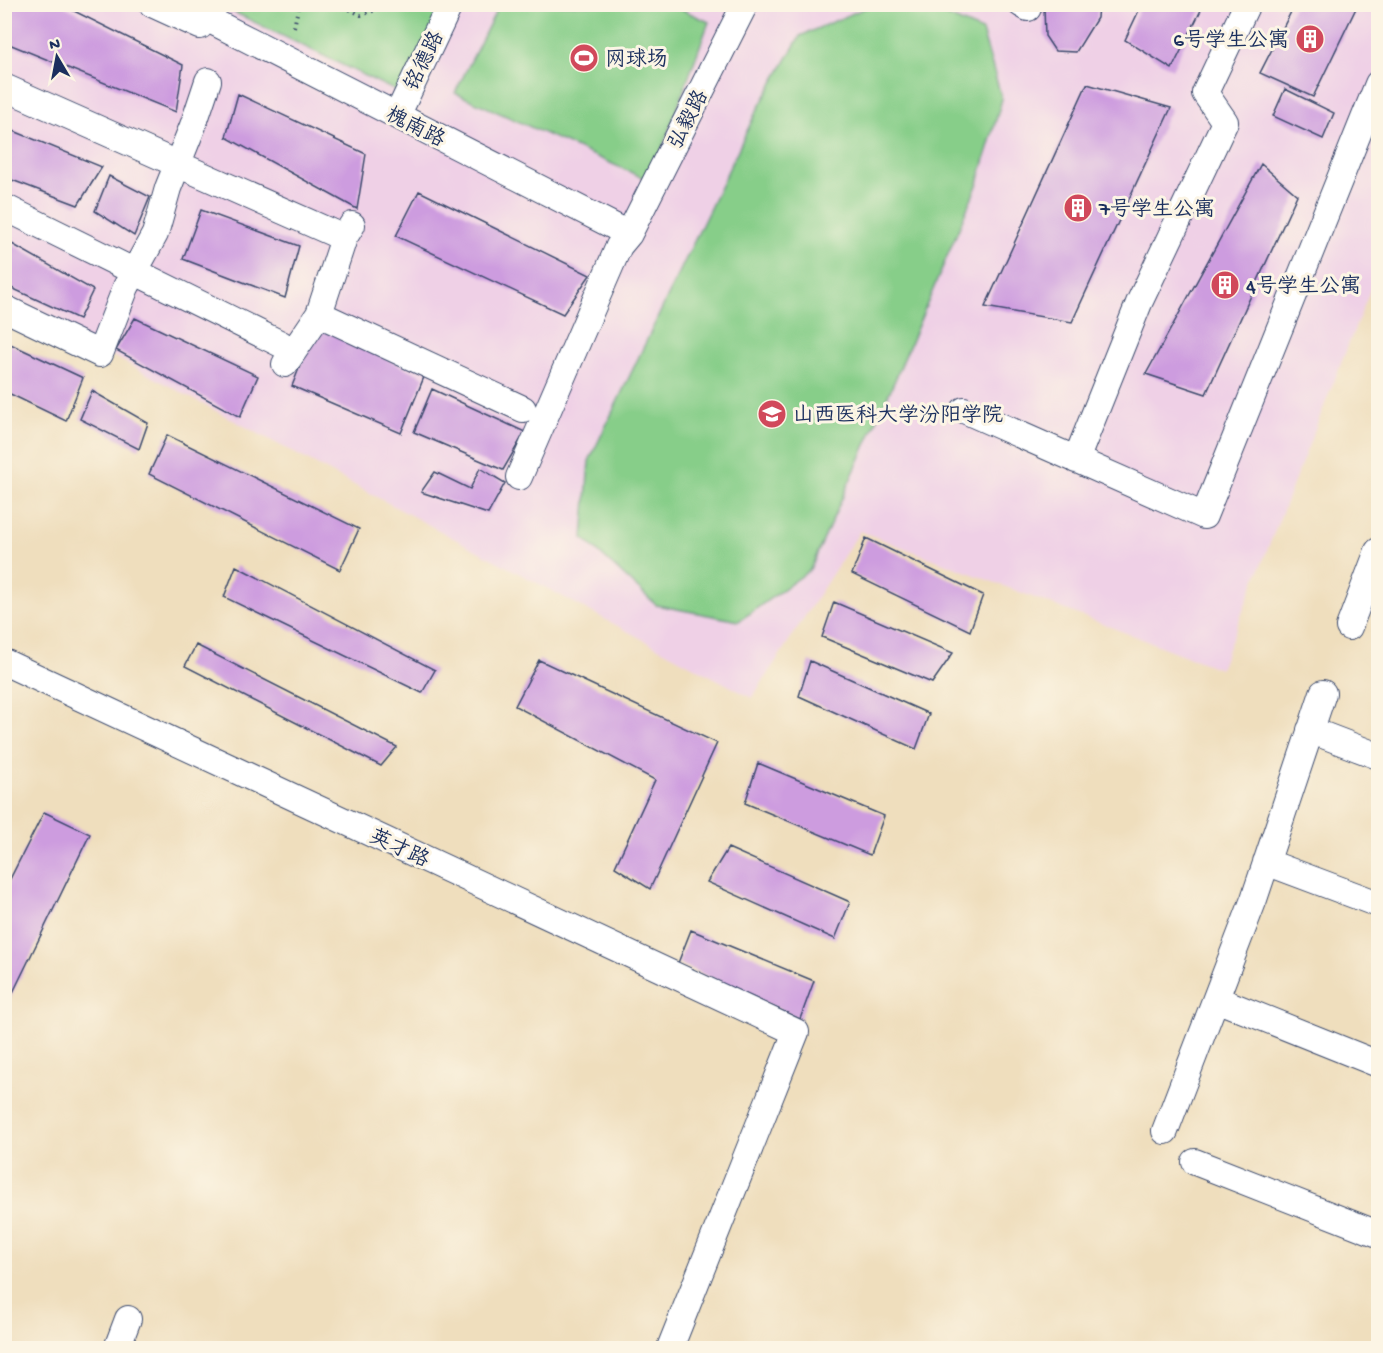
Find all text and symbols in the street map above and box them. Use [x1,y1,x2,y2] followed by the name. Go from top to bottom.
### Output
[1294,23,1326,55] building icon: 6号学生公寓
[27,27,87,87] north arrow
[399,27,451,95] street label: 铭德路
[1173,28,1289,55] place label: 6号学生公寓
[48,35,62,56] text: N
[568,42,600,74] sports icon: 网球场
[605,47,668,74] place label: 网球场
[663,86,716,154] street label: 弘毅路
[381,102,449,155] street label: 槐南路
[1062,192,1094,224] building icon: 7号学生公寓
[1098,197,1215,224] place label: 7号学生公寓
[1209,269,1241,301] building icon: 4号学生公寓
[1246,274,1361,301] place label: 4号学生公寓
[756,398,788,430] school or university icon: 山西医科大学汾阳学院
[793,404,1003,430] place label: 山西医科大学汾阳学院
[365,824,433,875] street label: 英才路

